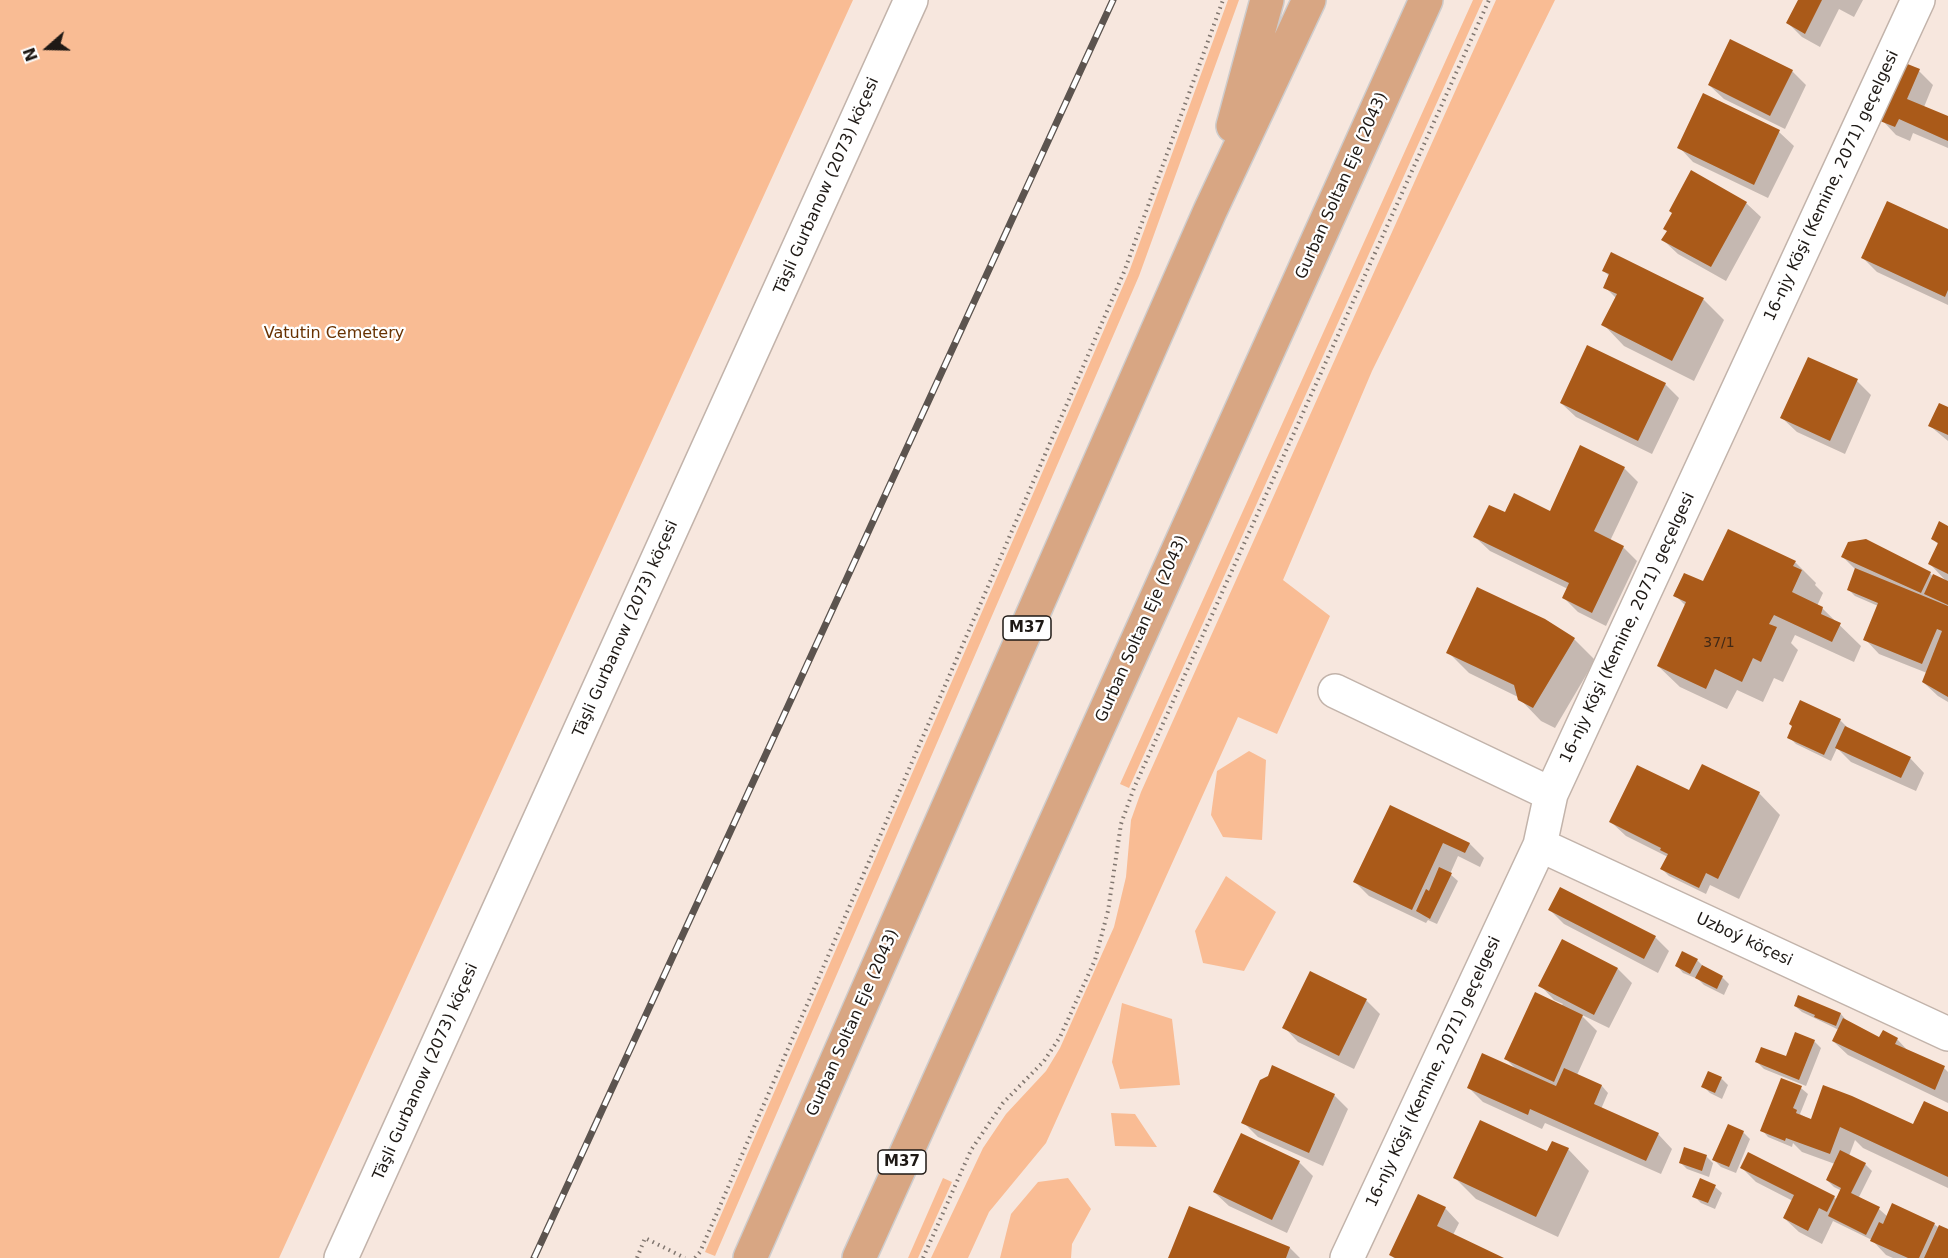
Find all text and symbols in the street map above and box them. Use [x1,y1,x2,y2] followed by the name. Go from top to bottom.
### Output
[18,18,78,78] north arrow
[19,45,42,64] text: N
[1761,48,1903,324] street label: 16-njy Köşi (Kemine, 2071) geçelgesi
[770,75,884,297] street label: Täşli Gurbanow (2073) köçesi
[1292,90,1392,282] street label: Gurban Soltan Eje (2043)
[264,324,404,344] park label: Vatutin Cemetery
[1557,490,1699,766] street label: 16-njy Köşi (Kemine, 2071) geçelgesi
[569,518,683,740] street label: Täşli Gurbanow (2073) köçesi
[1092,533,1192,725] street label: Gurban Soltan Eje (2043)
[1003,616,1051,640] road number: M37
[1703,635,1735,651] house number: 37/1
[1693,909,1795,971] street label: Uzboý köçesi
[803,927,903,1119] street label: Gurban Soltan Eje (2043)
[1363,934,1505,1210] street label: 16-njy Köşi (Kemine, 2071) geçelgesi
[369,961,483,1183] street label: Täşli Gurbanow (2073) köçesi
[878,1150,926,1174] road number: M37

